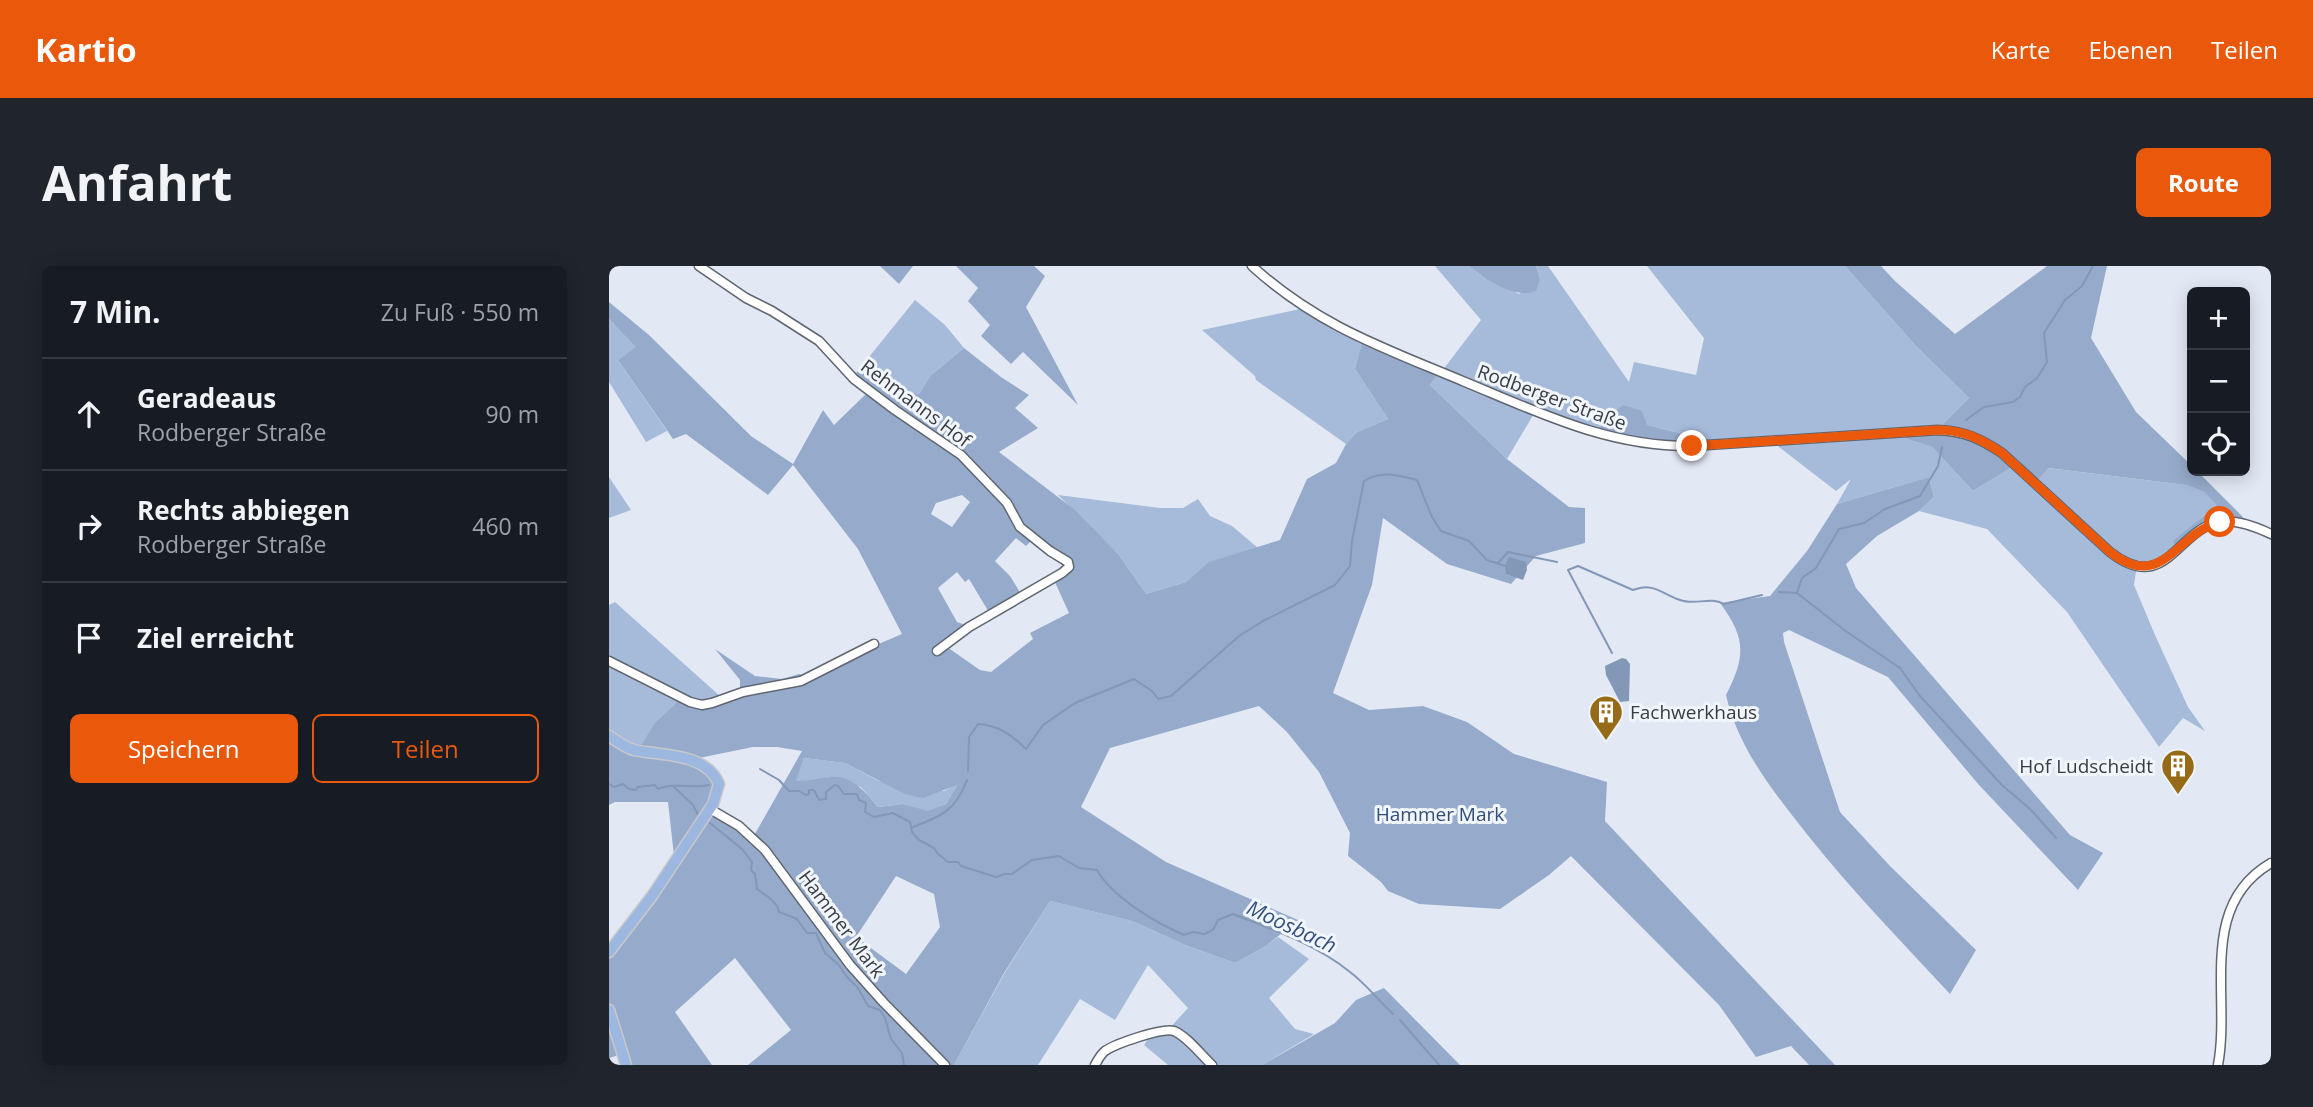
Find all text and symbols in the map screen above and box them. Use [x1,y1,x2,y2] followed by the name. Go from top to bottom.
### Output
[35,27,137,72] text: Kartio
[1991,33,2051,66] text: Karte
[2089,33,2173,66] text: Ebenen
[2211,33,2278,66] text: Teilen
[2136,148,2271,217] button: Route
[42,149,232,215] text: Anfahrt
[2187,287,2250,476] map controls
[2187,287,2250,350] button: +
[70,291,161,332] text: 7 Min.
[381,296,539,328] text: Zu Fuß · 550 m
[2187,350,2250,413] button: −
[856,353,978,454] street label: Rehmanns Hof
[1474,358,1630,436] street label: Rodberger Straße
[137,380,276,416] text: Geradeaus
[70,395,108,433] icon: ahead
[485,398,539,430] text: 90 m
[2187,413,2250,476] button: locate
[137,416,327,448] text: Rodberger Straße
[1676,430,1707,461] route end
[137,492,350,528] text: Rechts abbiegen
[2204,506,2235,537] route start
[70,507,108,545] icon: right
[472,510,539,542] text: 460 m
[137,528,327,560] text: Rodberger Straße
[70,619,108,657] icon: arrive
[137,620,294,656] text: Ziel erreicht
[1587,693,1625,742] building icon: Fachwerkhaus
[1630,699,1757,725] place label: Fachwerkhaus
[70,714,298,783] button: Speichern
[312,714,539,783] button: Teilen
[2159,747,2197,796] building icon: Hof Ludscheidt
[2019,753,2153,779] place label: Hof Ludscheidt
[1376,801,1504,827] park label: Hammer Mark
[793,865,891,983] street label: Hammer Mark
[1243,893,1341,959] water label: Moosbach

